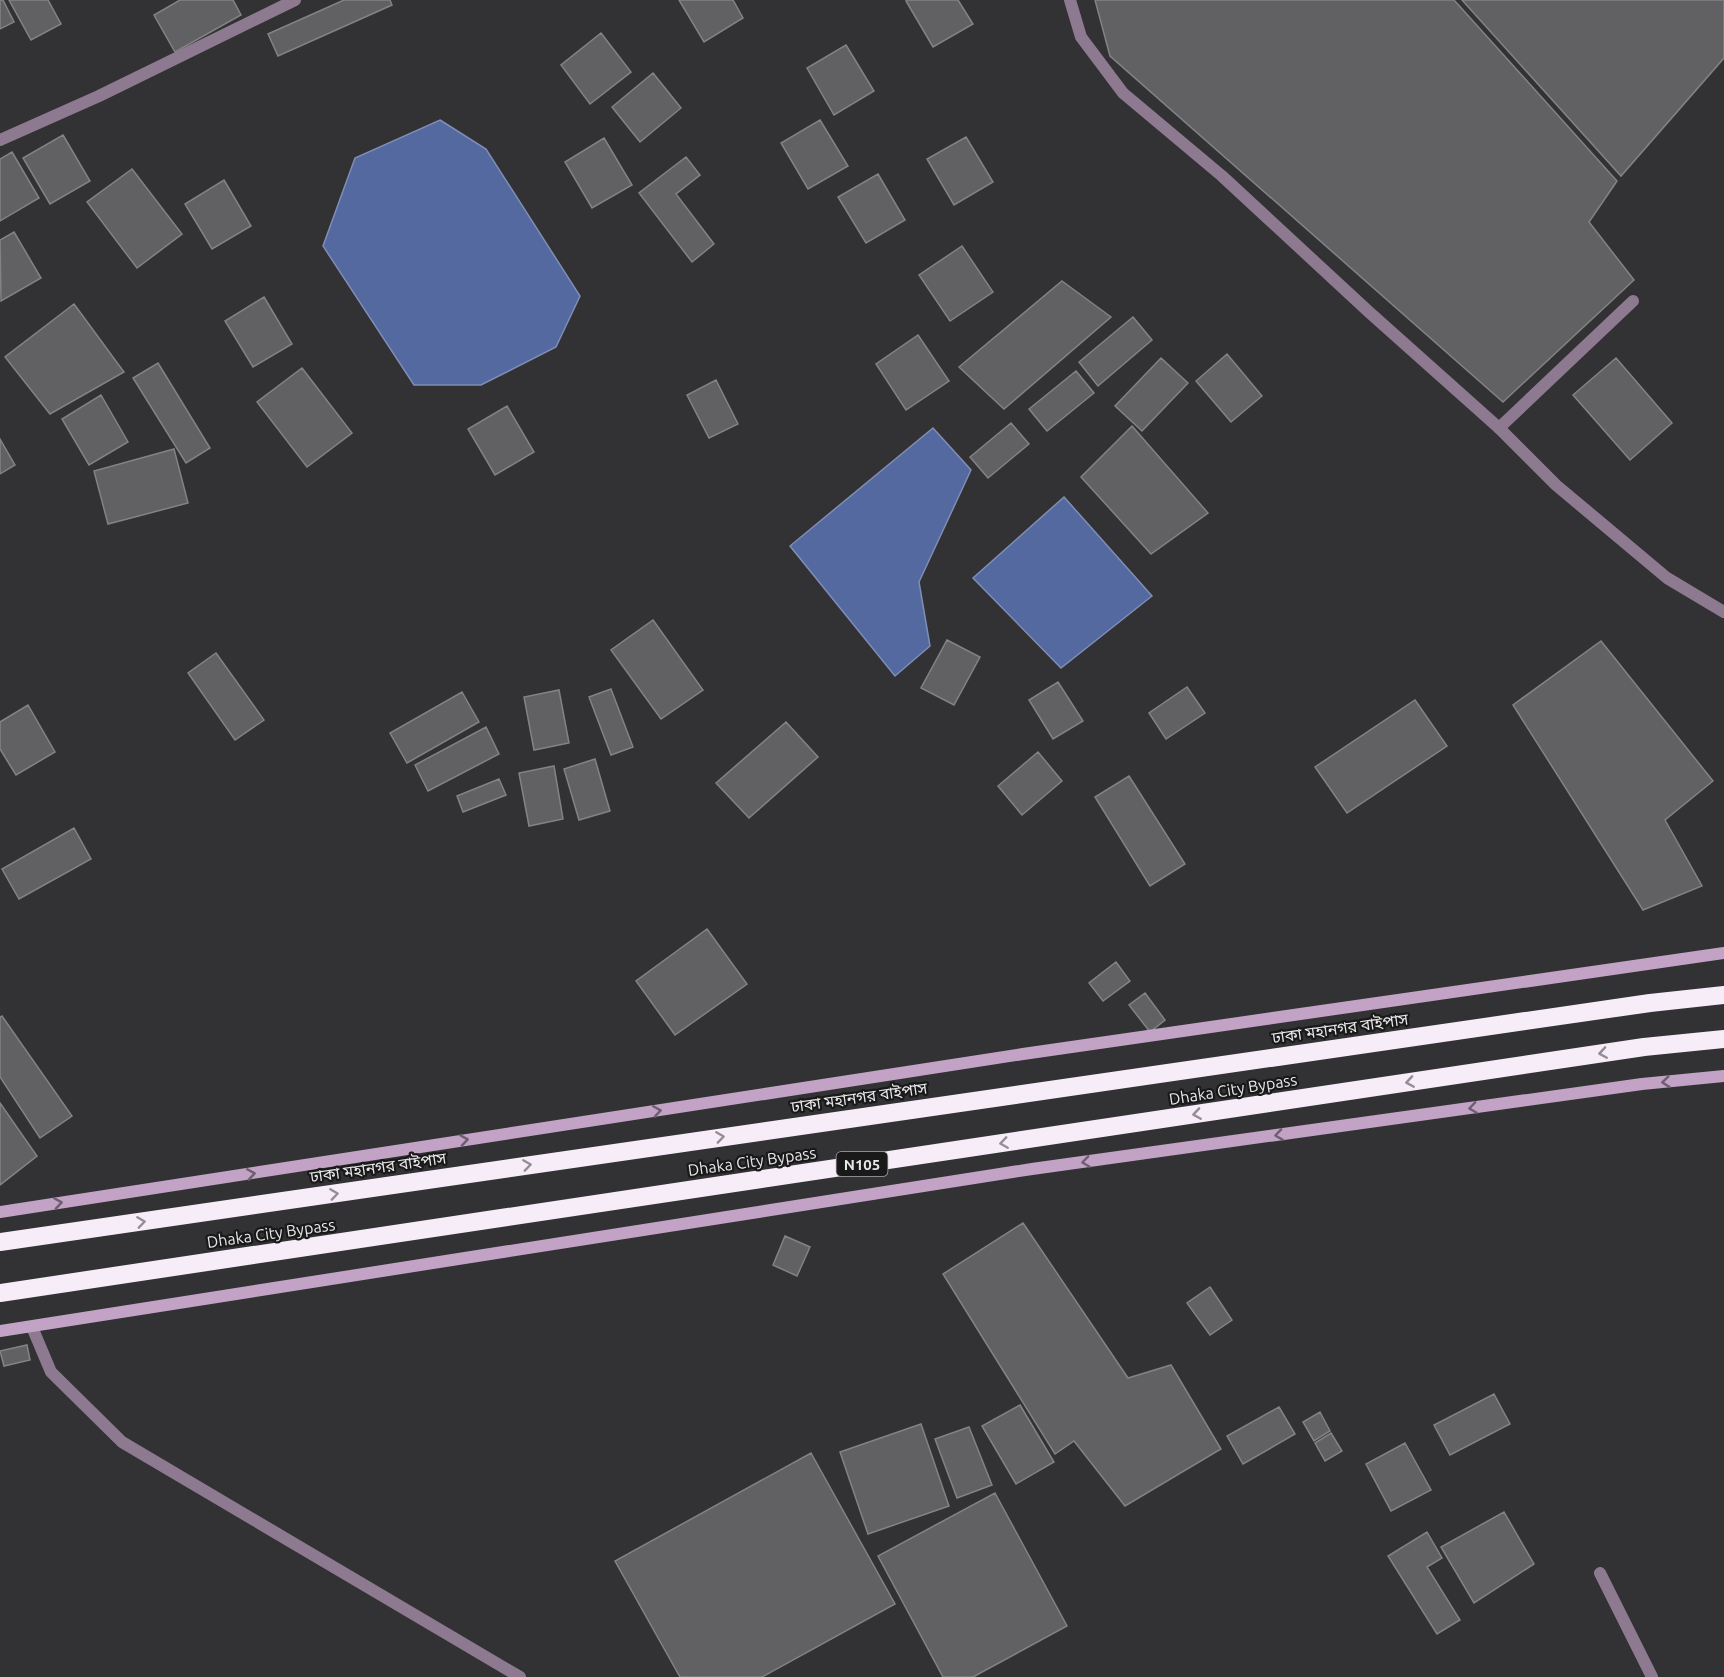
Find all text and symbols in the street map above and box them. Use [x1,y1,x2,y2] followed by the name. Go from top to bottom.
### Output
[1270,1009,1410,1047] street label: ঢাকা মহানগর বাইপাস
[1599,1046,1609,1059] one-way arrow
[1168,1070,1298,1108] street label: Dhaka City Bypass
[1406,1075,1416,1088] one-way arrow
[1661,1075,1670,1088] one-way arrow
[789,1078,929,1116] street label: ঢাকা মহানগর বাইপাস
[1468,1102,1477,1114] one-way arrow
[652,1105,661,1117] one-way arrow
[1192,1107,1202,1120] one-way arrow
[1275,1128,1284,1140] one-way arrow
[715,1132,724,1144] one-way arrow
[459,1135,469,1147] one-way arrow
[999,1136,1009,1149] one-way arrow
[687,1143,817,1179] street label: Dhaka City Bypass
[308,1148,448,1186] street label: ঢাকা মহানগর বাইপাস
[836,1152,888,1176] road number: N105
[1082,1155,1091,1167] one-way arrow
[522,1160,532,1172] one-way arrow
[246,1168,255,1180] one-way arrow
[329,1188,339,1200] one-way arrow
[53,1198,62,1210] one-way arrow
[206,1215,336,1251] street label: Dhaka City Bypass
[136,1216,146,1228] one-way arrow

